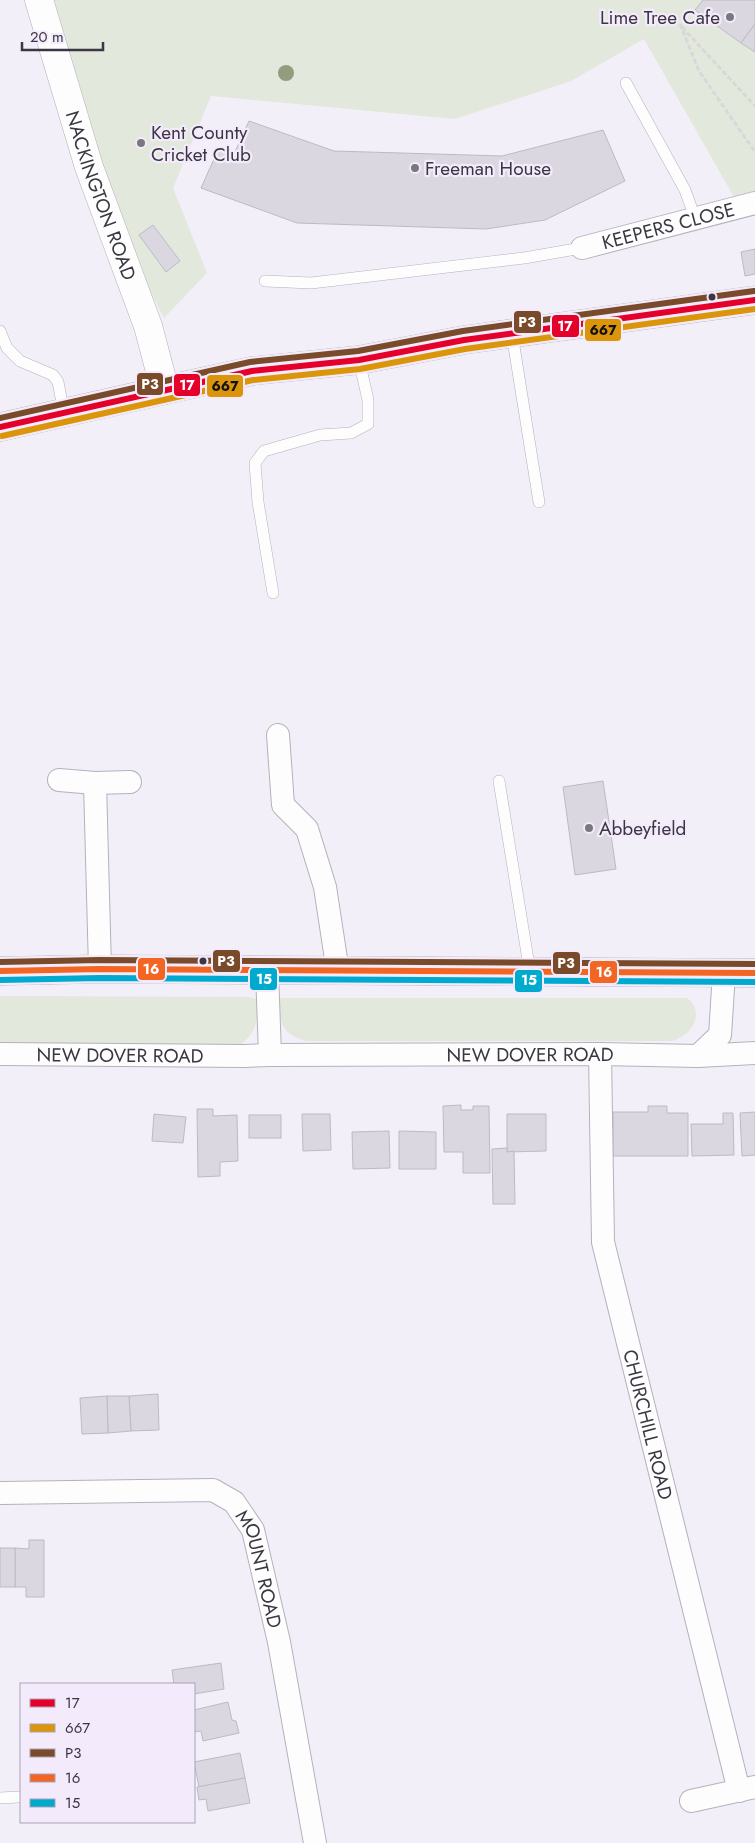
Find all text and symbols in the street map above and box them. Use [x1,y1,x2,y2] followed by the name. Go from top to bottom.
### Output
[600,4,720,31] place label: Lime Tree Cafe
[724,11,736,23] marker: Lime Tree Cafe
[22,20,104,52] scale bar
[30,26,64,48] text: 20 m
[59,107,143,284] street label: NACKINGTON ROAD
[151,119,251,168] place label: Kent County Cricket Club
[135,137,147,149] marker: Kent County Cricket Club
[425,155,551,182] place label: Freeman House
[409,162,421,174] marker: Freeman House
[599,195,737,256] street label: KEEPERS CLOSE
[707,292,717,302] unlabelled marker
[513,310,542,334] line badge: P3
[518,312,536,332] text: P3
[551,314,580,338] line badge: 17
[557,316,573,336] text: 17
[584,318,622,342] line badge: 667
[589,320,617,340] text: 667
[136,372,164,396] line badge: P3
[173,373,201,397] line badge: 17
[141,374,159,394] text: P3
[206,374,244,398] line badge: 667
[179,375,195,395] text: 17
[211,376,239,396] text: 667
[599,815,686,842] place label: Abbeyfield
[583,822,595,834] marker: Abbeyfield
[212,949,241,973] line badge: P3
[217,951,235,971] text: P3
[552,951,581,975] line badge: P3
[557,953,575,973] text: P3
[198,956,208,966] unlabelled marker
[137,957,166,981] line badge: 16
[143,959,159,979] text: 16
[589,960,618,984] line badge: 16
[596,962,612,982] text: 16
[249,967,278,991] line badge: 15
[256,969,272,989] text: 15
[514,969,543,993] line badge: 15
[521,970,537,990] text: 15
[446,1040,614,1068] street label: NEW DOVER ROAD
[36,1041,204,1069] street label: NEW DOVER ROAD
[617,1347,680,1502] street label: CHURCHILL ROAD
[229,1504,289,1631] street label: MOUNT ROAD
[20,1683,195,1823] legend
[65,1692,80,1714] text: 17
[65,1717,90,1739] text: 667
[65,1742,81,1764] text: P3
[65,1767,80,1789] text: 16
[65,1792,80,1814] text: 15

